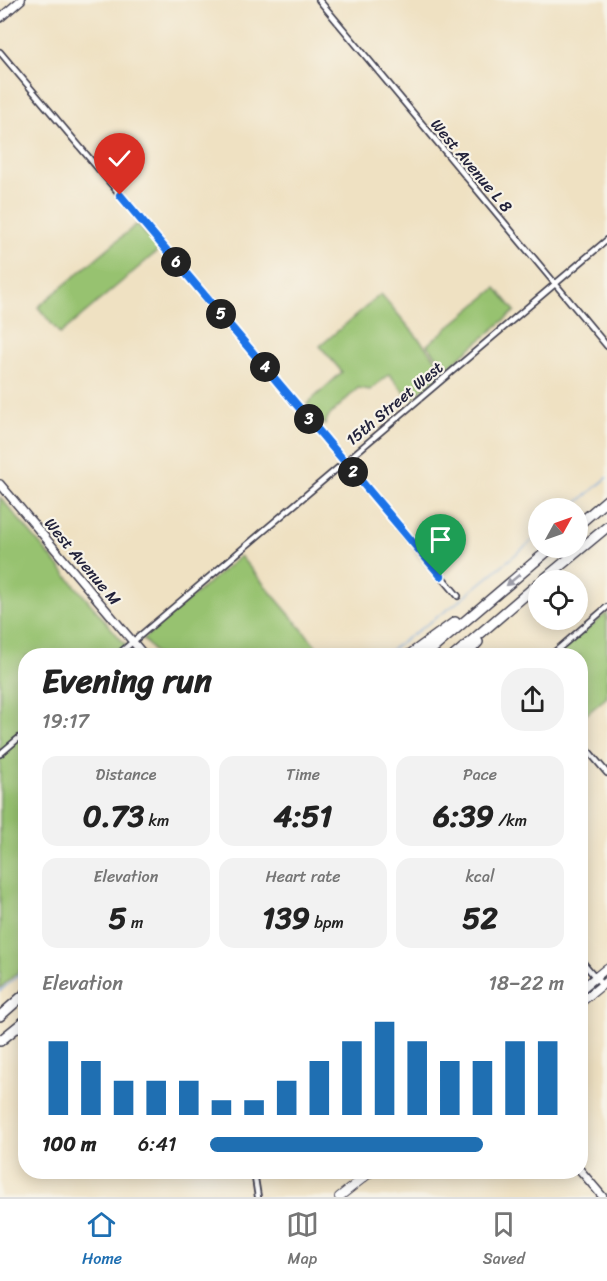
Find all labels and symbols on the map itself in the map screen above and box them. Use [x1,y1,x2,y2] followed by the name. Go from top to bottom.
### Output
[423,112,520,219] street label: West Avenue L 8
[94,133,145,195] pin
[161,247,191,277] pin: 6
[206,299,236,329] pin: 5
[250,352,280,382] pin: 4
[339,354,450,453] street label: 15th Street West
[294,404,324,434] pin: 3
[338,457,368,487] pin: 2
[528,498,588,558] north arrow
[37,511,128,612] street label: West Avenue M
[415,514,466,576] pin
[505,573,521,586] one-way arrow

